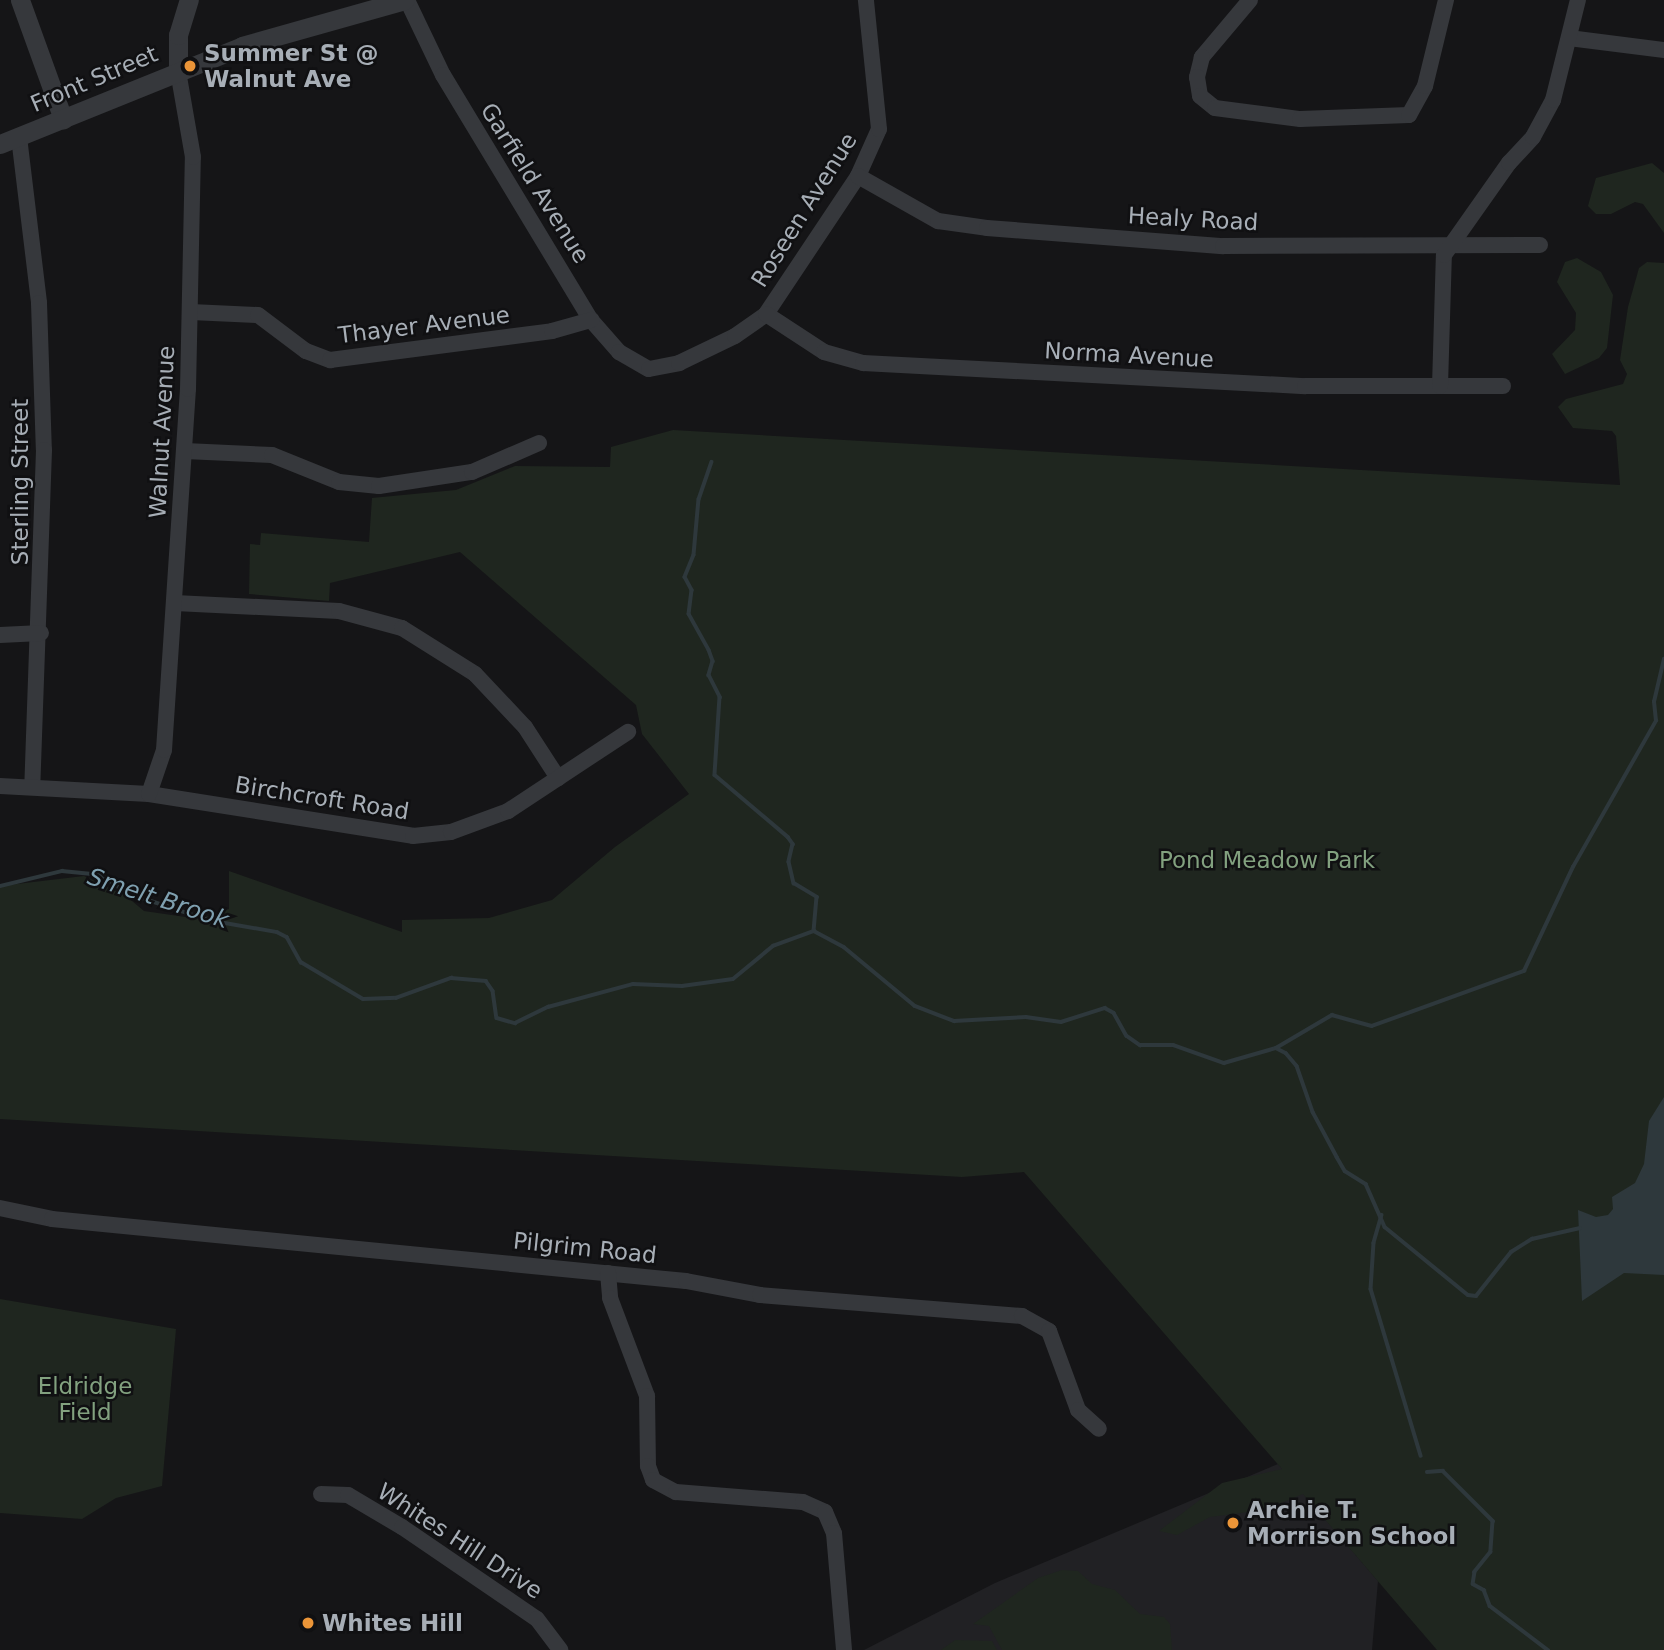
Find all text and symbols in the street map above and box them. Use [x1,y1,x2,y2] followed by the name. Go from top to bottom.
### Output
[204,39,378,93] place label: Summer St @ Walnut Ave
[26,40,162,118] street label: Front Street
[182,58,198,74] marker: Summer St @ Walnut Ave
[475,98,595,268] street label: Garfield Avenue
[745,128,863,292] street label: Roseen Avenue
[1127,202,1259,236] street label: Healy Road
[337,301,511,349] street label: Thayer Avenue
[1044,337,1214,373] street label: Norma Avenue
[144,345,180,519] street label: Walnut Avenue
[6,399,34,565] street label: Sterling Street
[233,771,411,825] street label: Birchcroft Road
[1159,846,1375,874] park label: Pond Meadow Park
[84,863,232,935] water label: Smelt Brook
[512,1227,658,1269] street label: Pilgrim Road
[38,1372,132,1426] park label: Eldridge Field
[372,1477,548,1605] street label: Whites Hill Drive
[1247,1496,1456,1550] place label: Archie T. Morrison School
[1225,1515,1241,1531] marker: Archie T. Morrison School
[322,1609,463,1637] place label: Whites Hill
[300,1615,316,1631] marker: Whites Hill

